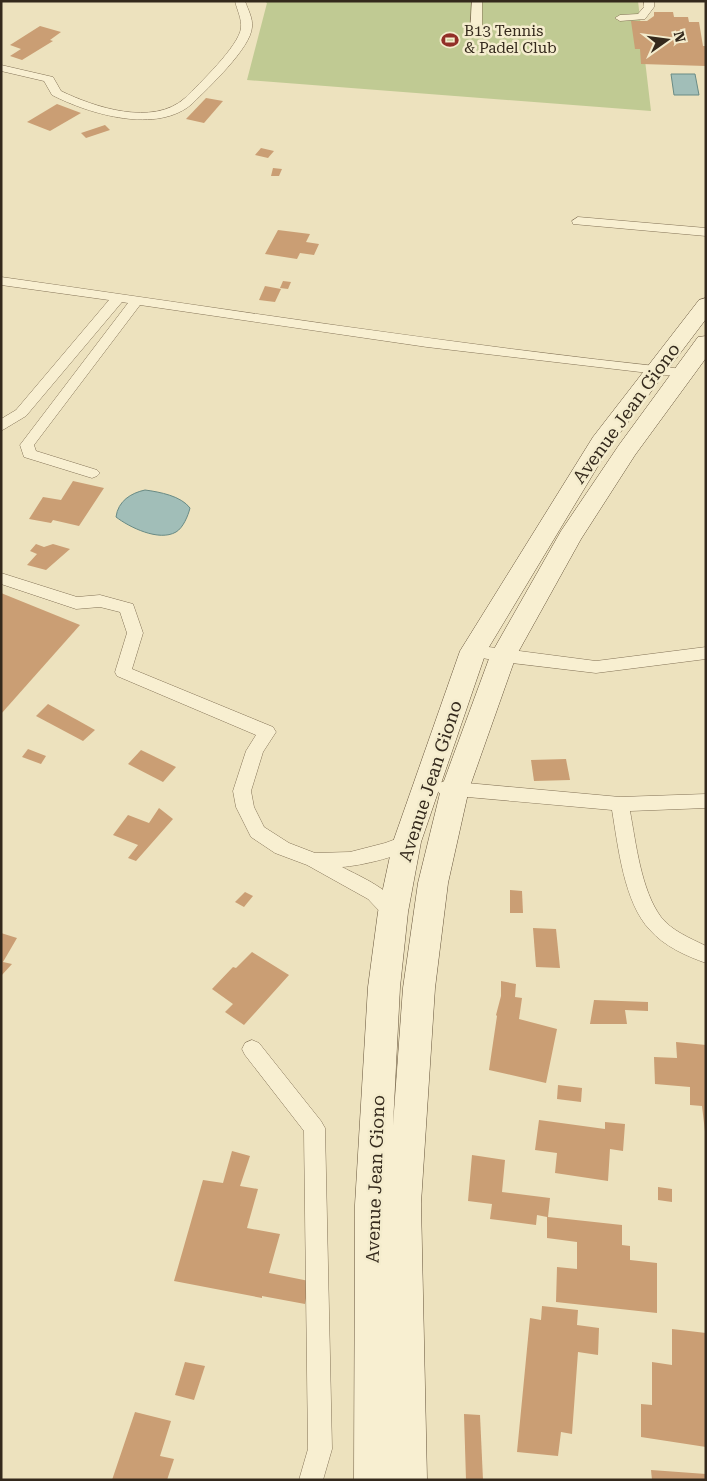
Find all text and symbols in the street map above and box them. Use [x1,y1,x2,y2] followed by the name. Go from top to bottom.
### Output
[642,15,692,65] north arrow
[464,22,557,57] place label: B13 Tennis & Padel Club
[440,30,460,50] sports icon: B13 Tennis & Padel Club
[671,30,689,44] text: N
[568,339,684,487] street label: Avenue Jean Giono
[394,698,466,864] street label: Avenue Jean Giono
[362,1095,388,1263] street label: Avenue Jean Giono

